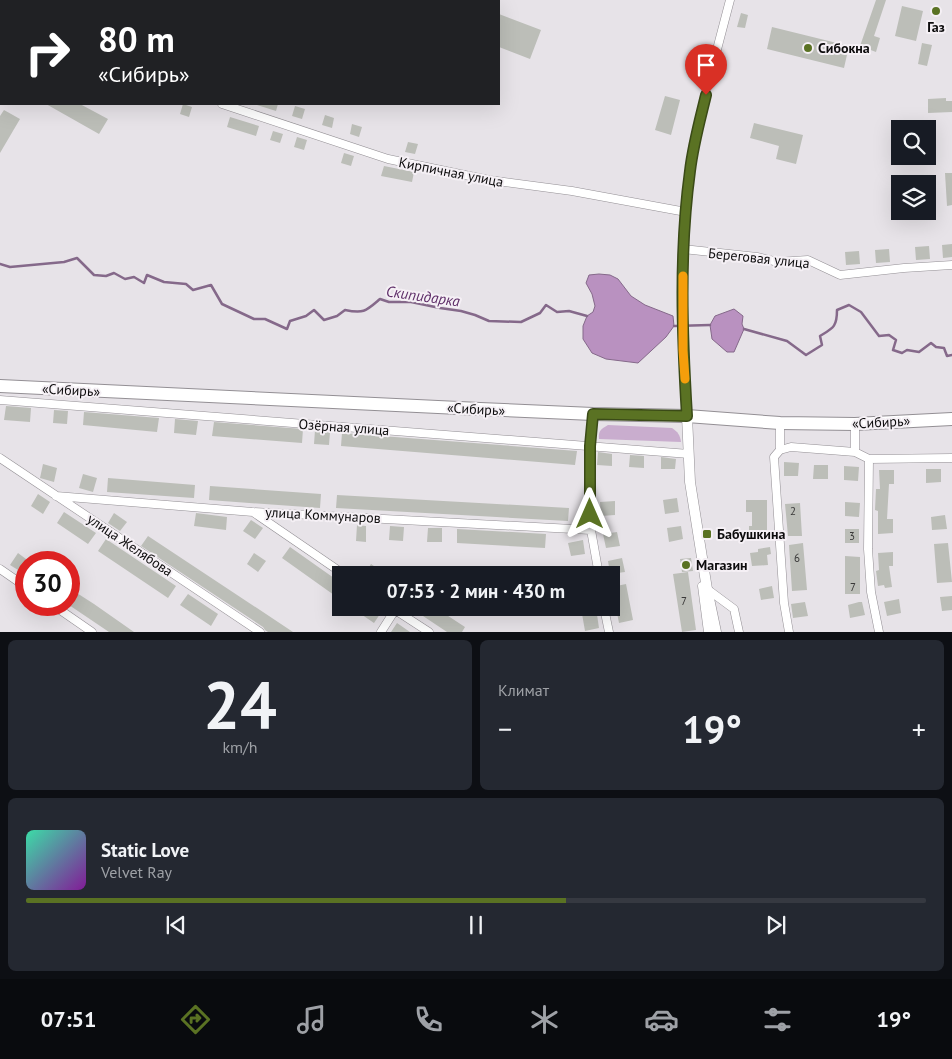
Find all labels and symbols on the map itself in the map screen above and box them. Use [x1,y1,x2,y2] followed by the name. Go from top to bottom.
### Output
[930,5,942,17] marker: Газ
[927,18,945,36] place label: Газ
[818,39,870,57] place label: Сибокна
[802,42,814,54] marker: Сибокна
[685,44,727,95] pin
[397,153,505,191] street label: Кирпичная улица
[707,244,811,272] street label: Береговая улица
[385,281,462,311] water label: Скипидарка
[41,379,101,401] street label: «Сибирь»
[446,398,506,420] street label: «Сибирь»
[851,411,911,433] street label: «Сибирь»
[298,415,390,439] street label: Озёрная улица
[563,487,615,539] position arrow
[265,503,381,527] street label: улица Коммунаров
[790,504,796,518] house number: 2
[84,510,176,580] street label: улица Желябова
[717,525,786,543] place label: Бабушкина
[701,528,713,540] marker: Бабушкина
[849,529,855,543] house number: 3
[15,551,80,616] speed limit sign: 30
[794,551,800,565] house number: 6
[696,556,748,574] place label: Магазин
[680,559,692,571] marker: Магазин
[850,580,856,594] house number: 7
[681,594,687,608] house number: 7

